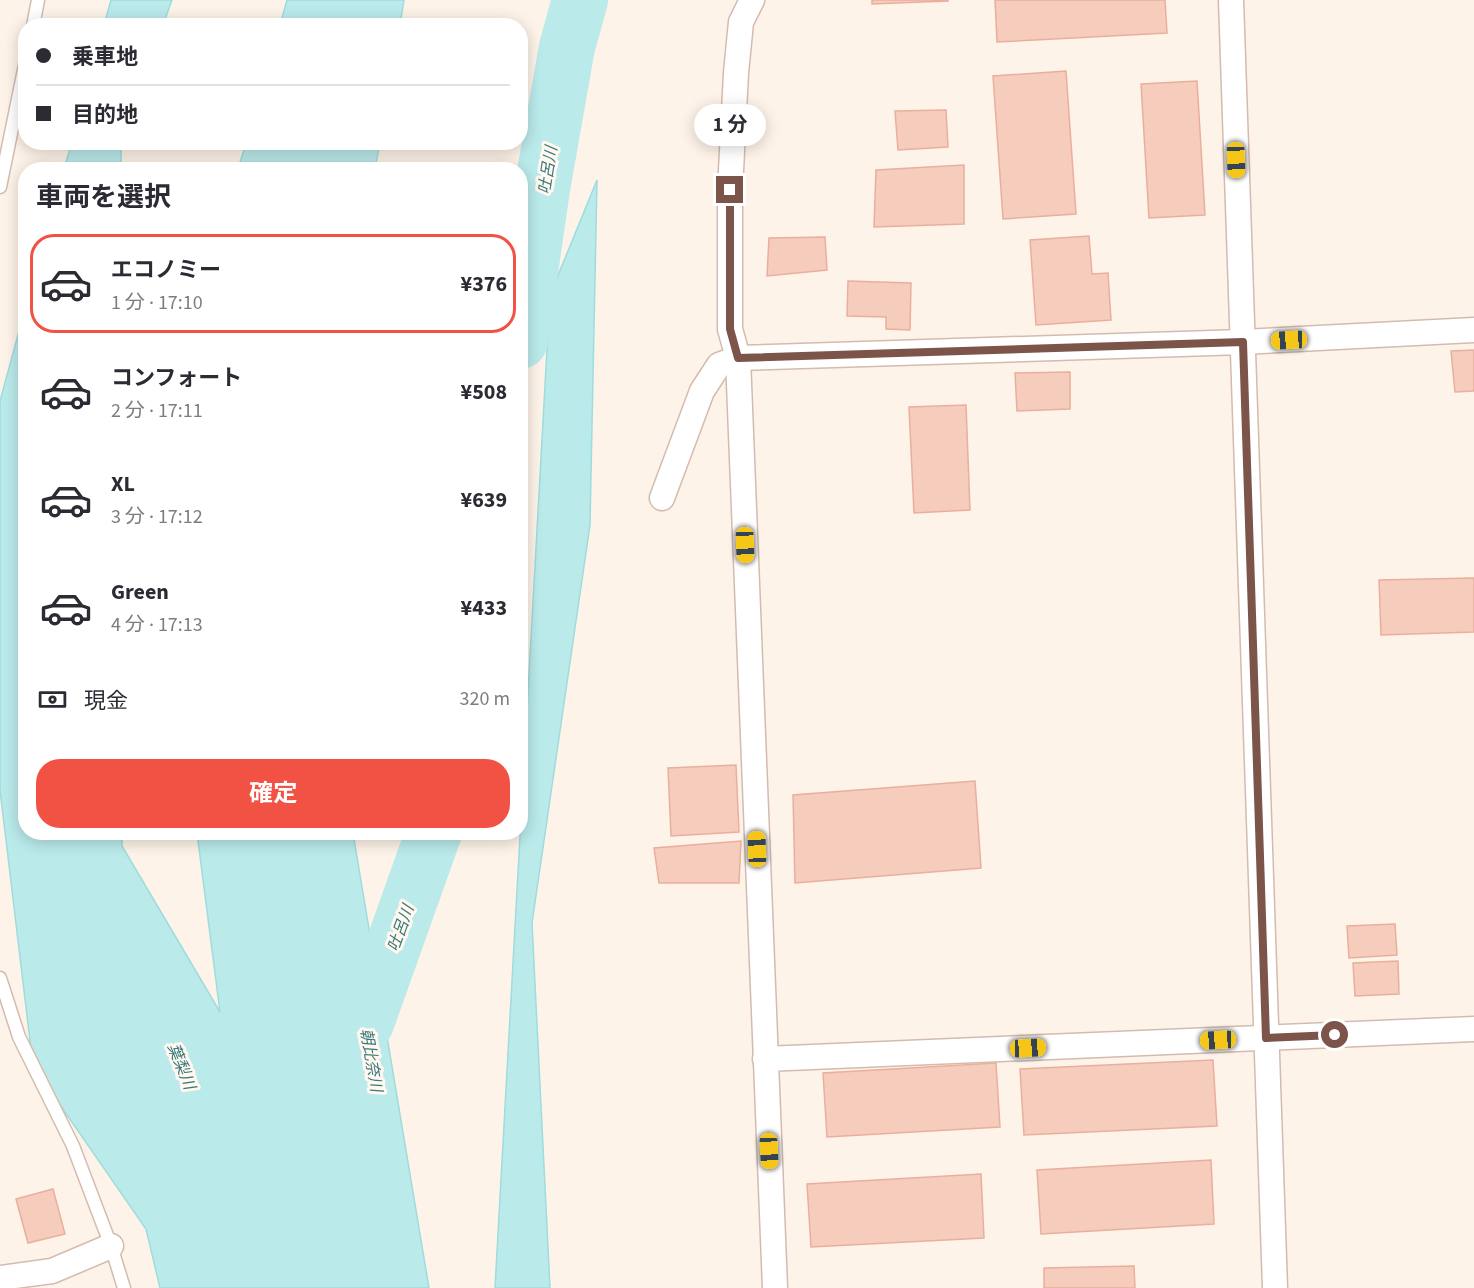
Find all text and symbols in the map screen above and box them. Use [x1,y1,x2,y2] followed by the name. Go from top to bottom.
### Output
[72,41,138,73] text: 乗車地
[72,99,138,131] text: 目的地
[694,103,766,145] callout: 1 分
[713,111,747,139] text: 1 分
[1226,142,1246,178] car
[533,143,563,196] water label: 吐呂川
[716,176,743,203] route end
[36,178,171,217] text: 車両を選択
[111,254,221,286] text: エコノミー
[39,257,93,311] icon: car
[461,268,507,300] text: ¥376
[111,289,203,317] text: 1 分 · 17:10
[1271,330,1307,350] car
[111,362,242,394] text: コンフォート
[39,365,93,419] icon: car
[461,376,507,408] text: ¥508
[111,397,203,425] text: 2 分 · 17:11
[111,468,135,500] text: XL
[39,473,93,527] icon: car
[461,484,507,516] text: ¥639
[111,503,203,531] text: 3 分 · 17:12
[735,527,755,563] car
[111,576,169,608] text: Green
[39,581,93,635] icon: car
[461,592,507,624] text: ¥433
[111,611,203,639] text: 4 分 · 17:13
[36,683,69,716] icon: cash
[84,685,128,717] text: 現金
[460,685,510,713] text: 320 m
[36,759,510,828] button: 確定
[747,831,767,867] car
[382,900,420,955] water label: 吐呂川
[1321,1021,1348,1048] route start
[355,1027,388,1096] water label: 朝比奈川
[1200,1030,1236,1050] car
[1010,1038,1046,1058] car
[162,1040,201,1095] water label: 葉梨川
[759,1133,779,1169] car

